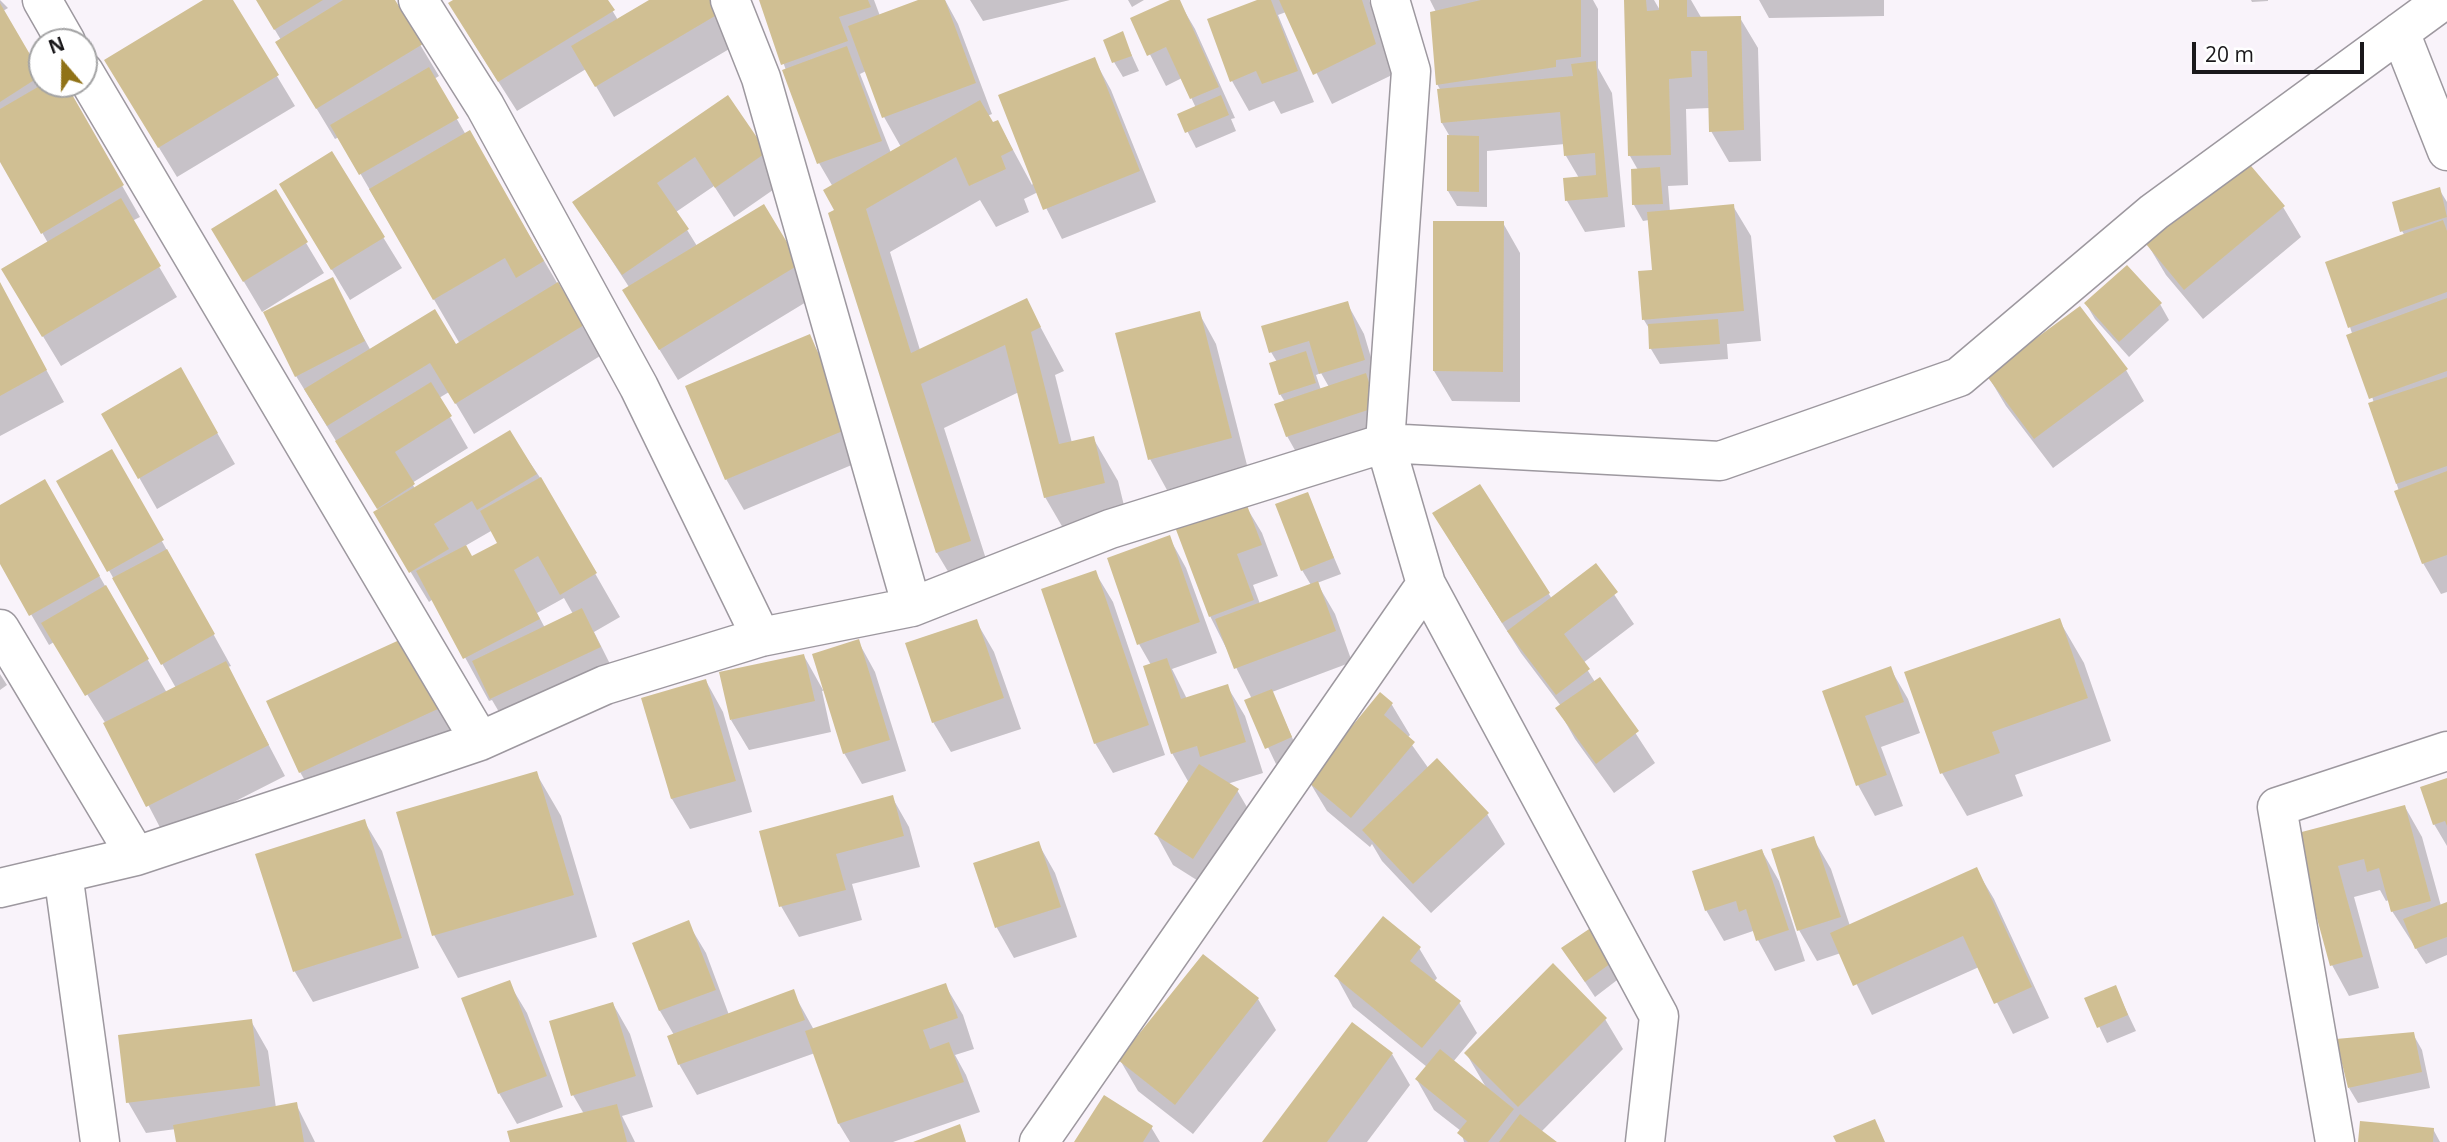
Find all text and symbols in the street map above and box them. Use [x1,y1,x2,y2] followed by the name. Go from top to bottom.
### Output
[28,28,98,98] north arrow
[2195,28,2366,72] scale bar
[45,30,68,60] text: N
[2205,40,2254,68] text: 20 m

